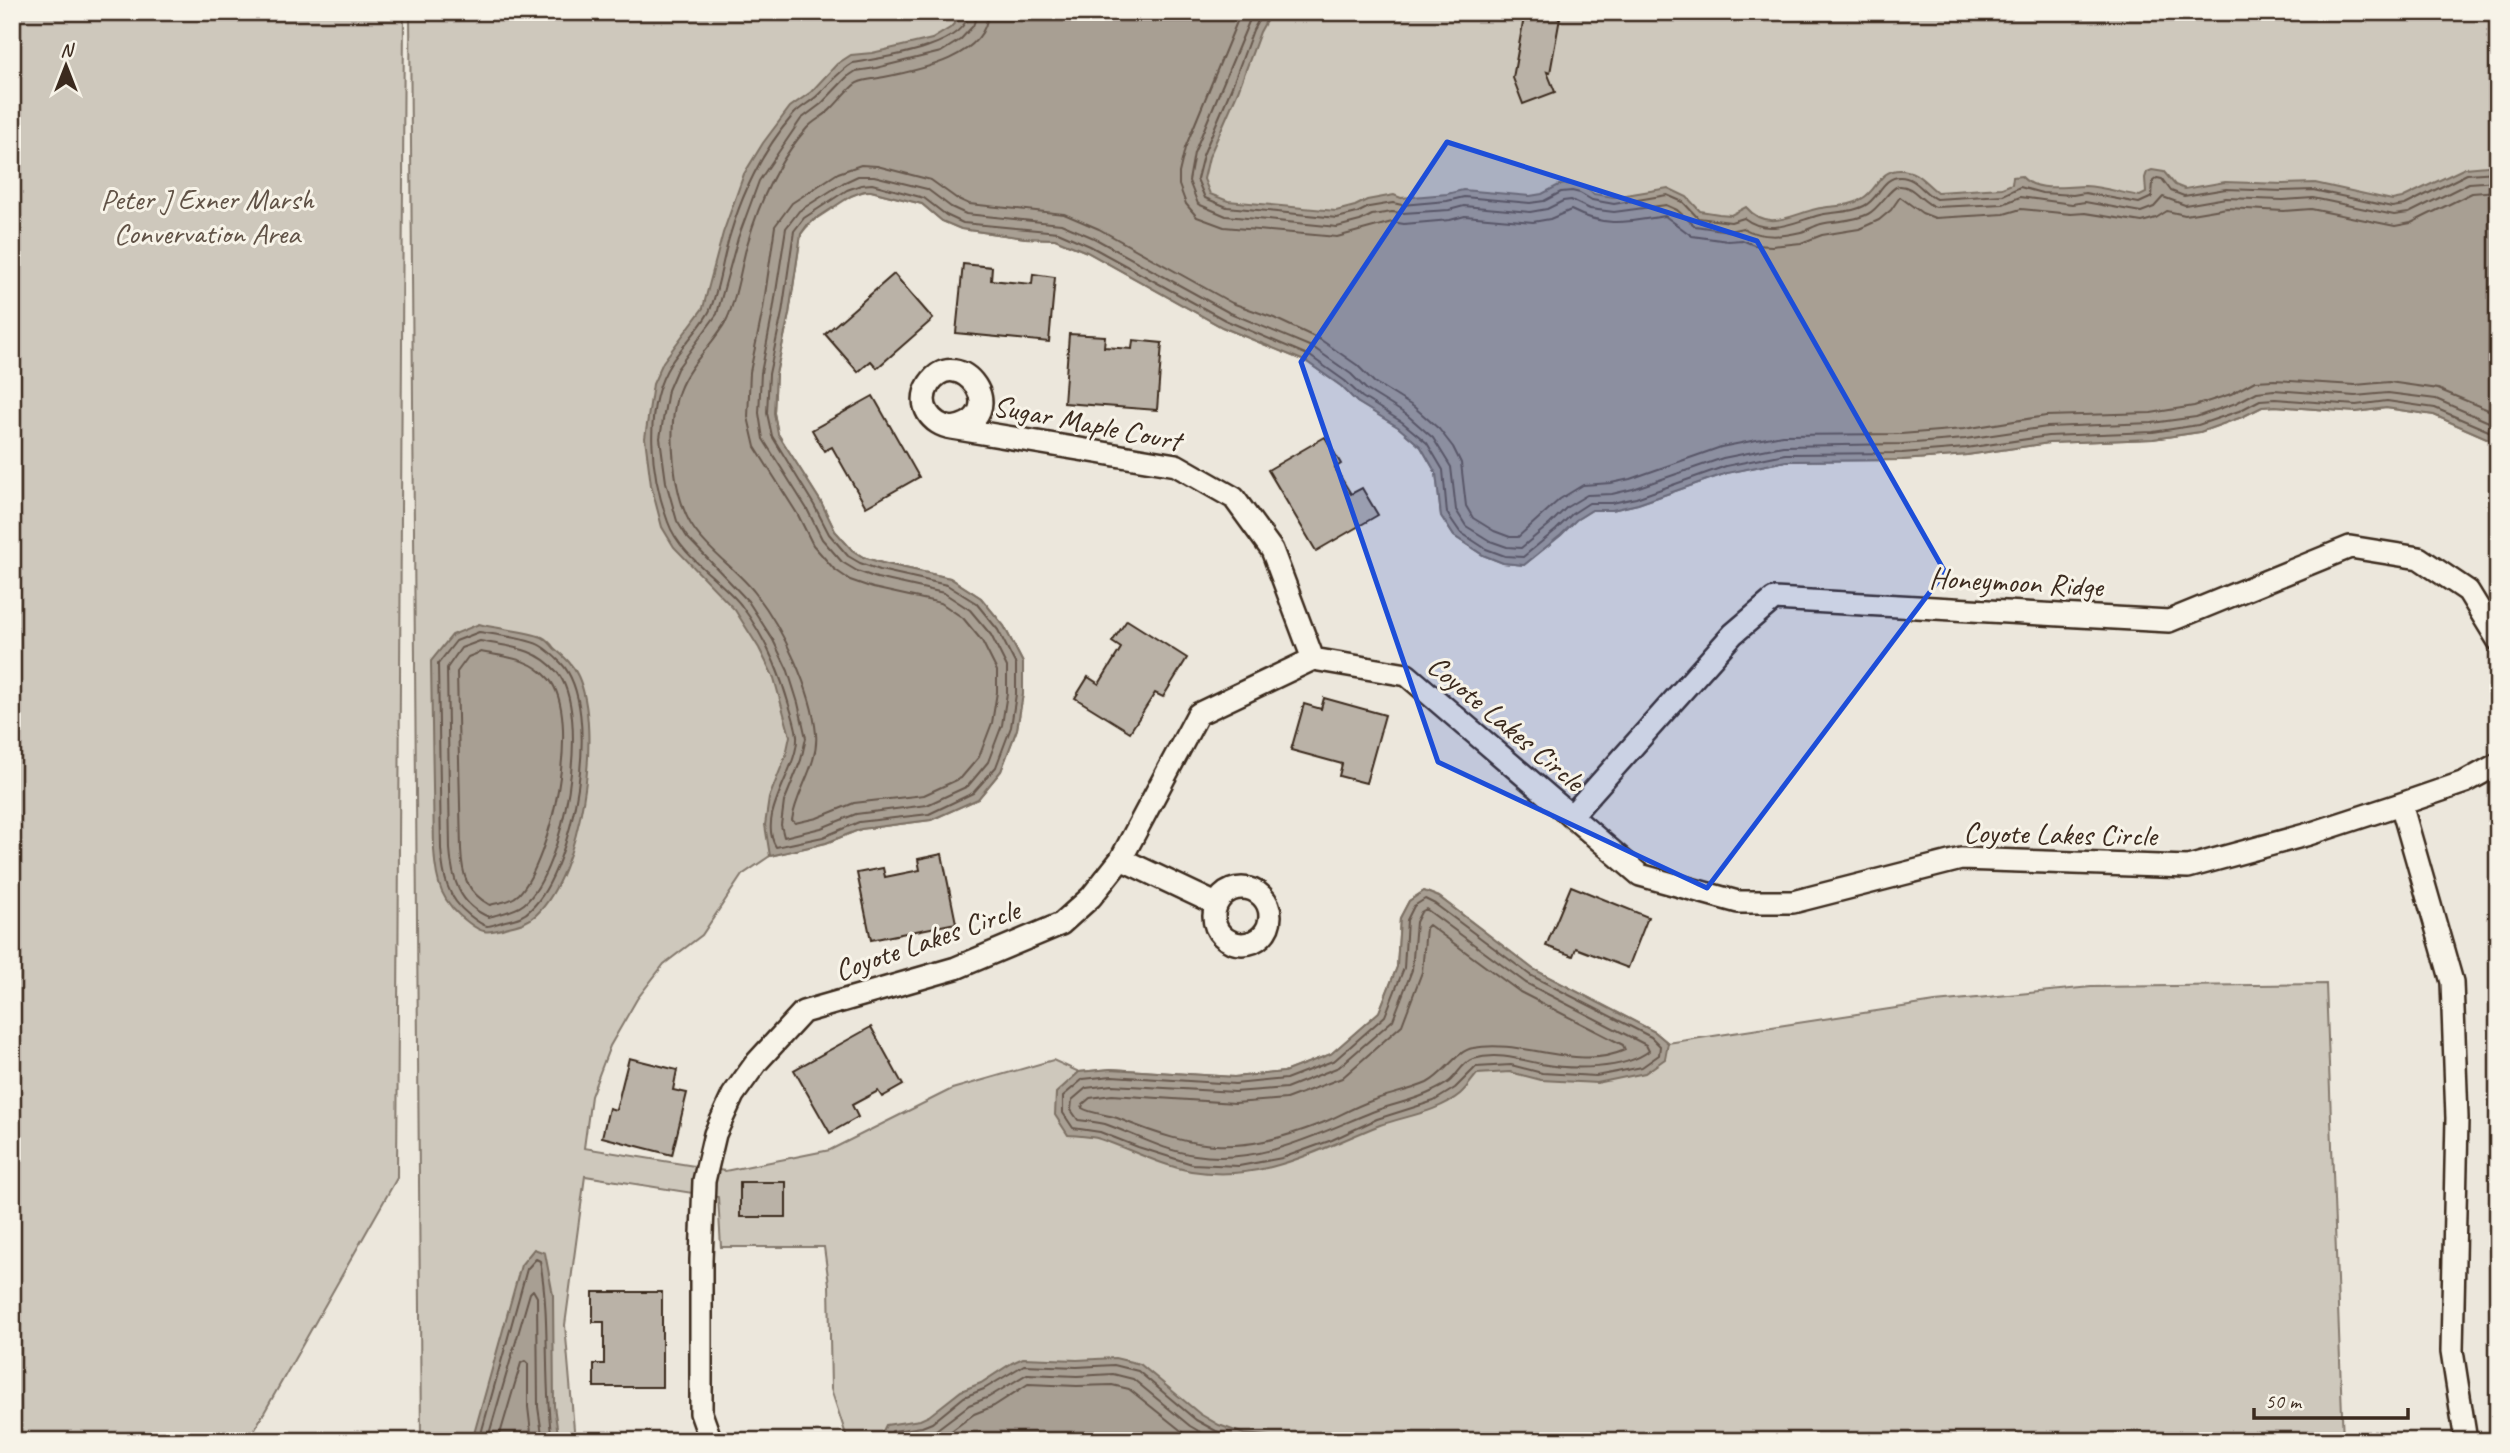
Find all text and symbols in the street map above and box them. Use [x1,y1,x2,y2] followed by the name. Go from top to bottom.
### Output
[32,32,102,102] north arrow
[60,38,75,62] text: N
[101,180,315,252] park label: Peter J Exner Marsh Convervation Area
[990,386,1188,461] street label: Sugar Maple Court
[1928,558,2106,606] street label: Honeymoon Ridge
[1420,646,1594,801] street label: Coyote Lakes Circle
[1963,813,2159,855] street label: Coyote Lakes Circle
[829,890,1027,989] street label: Coyote Lakes Circle
[2254,1376,2408,1420] scale bar
[2265,1388,2303,1414] text: 50 m

